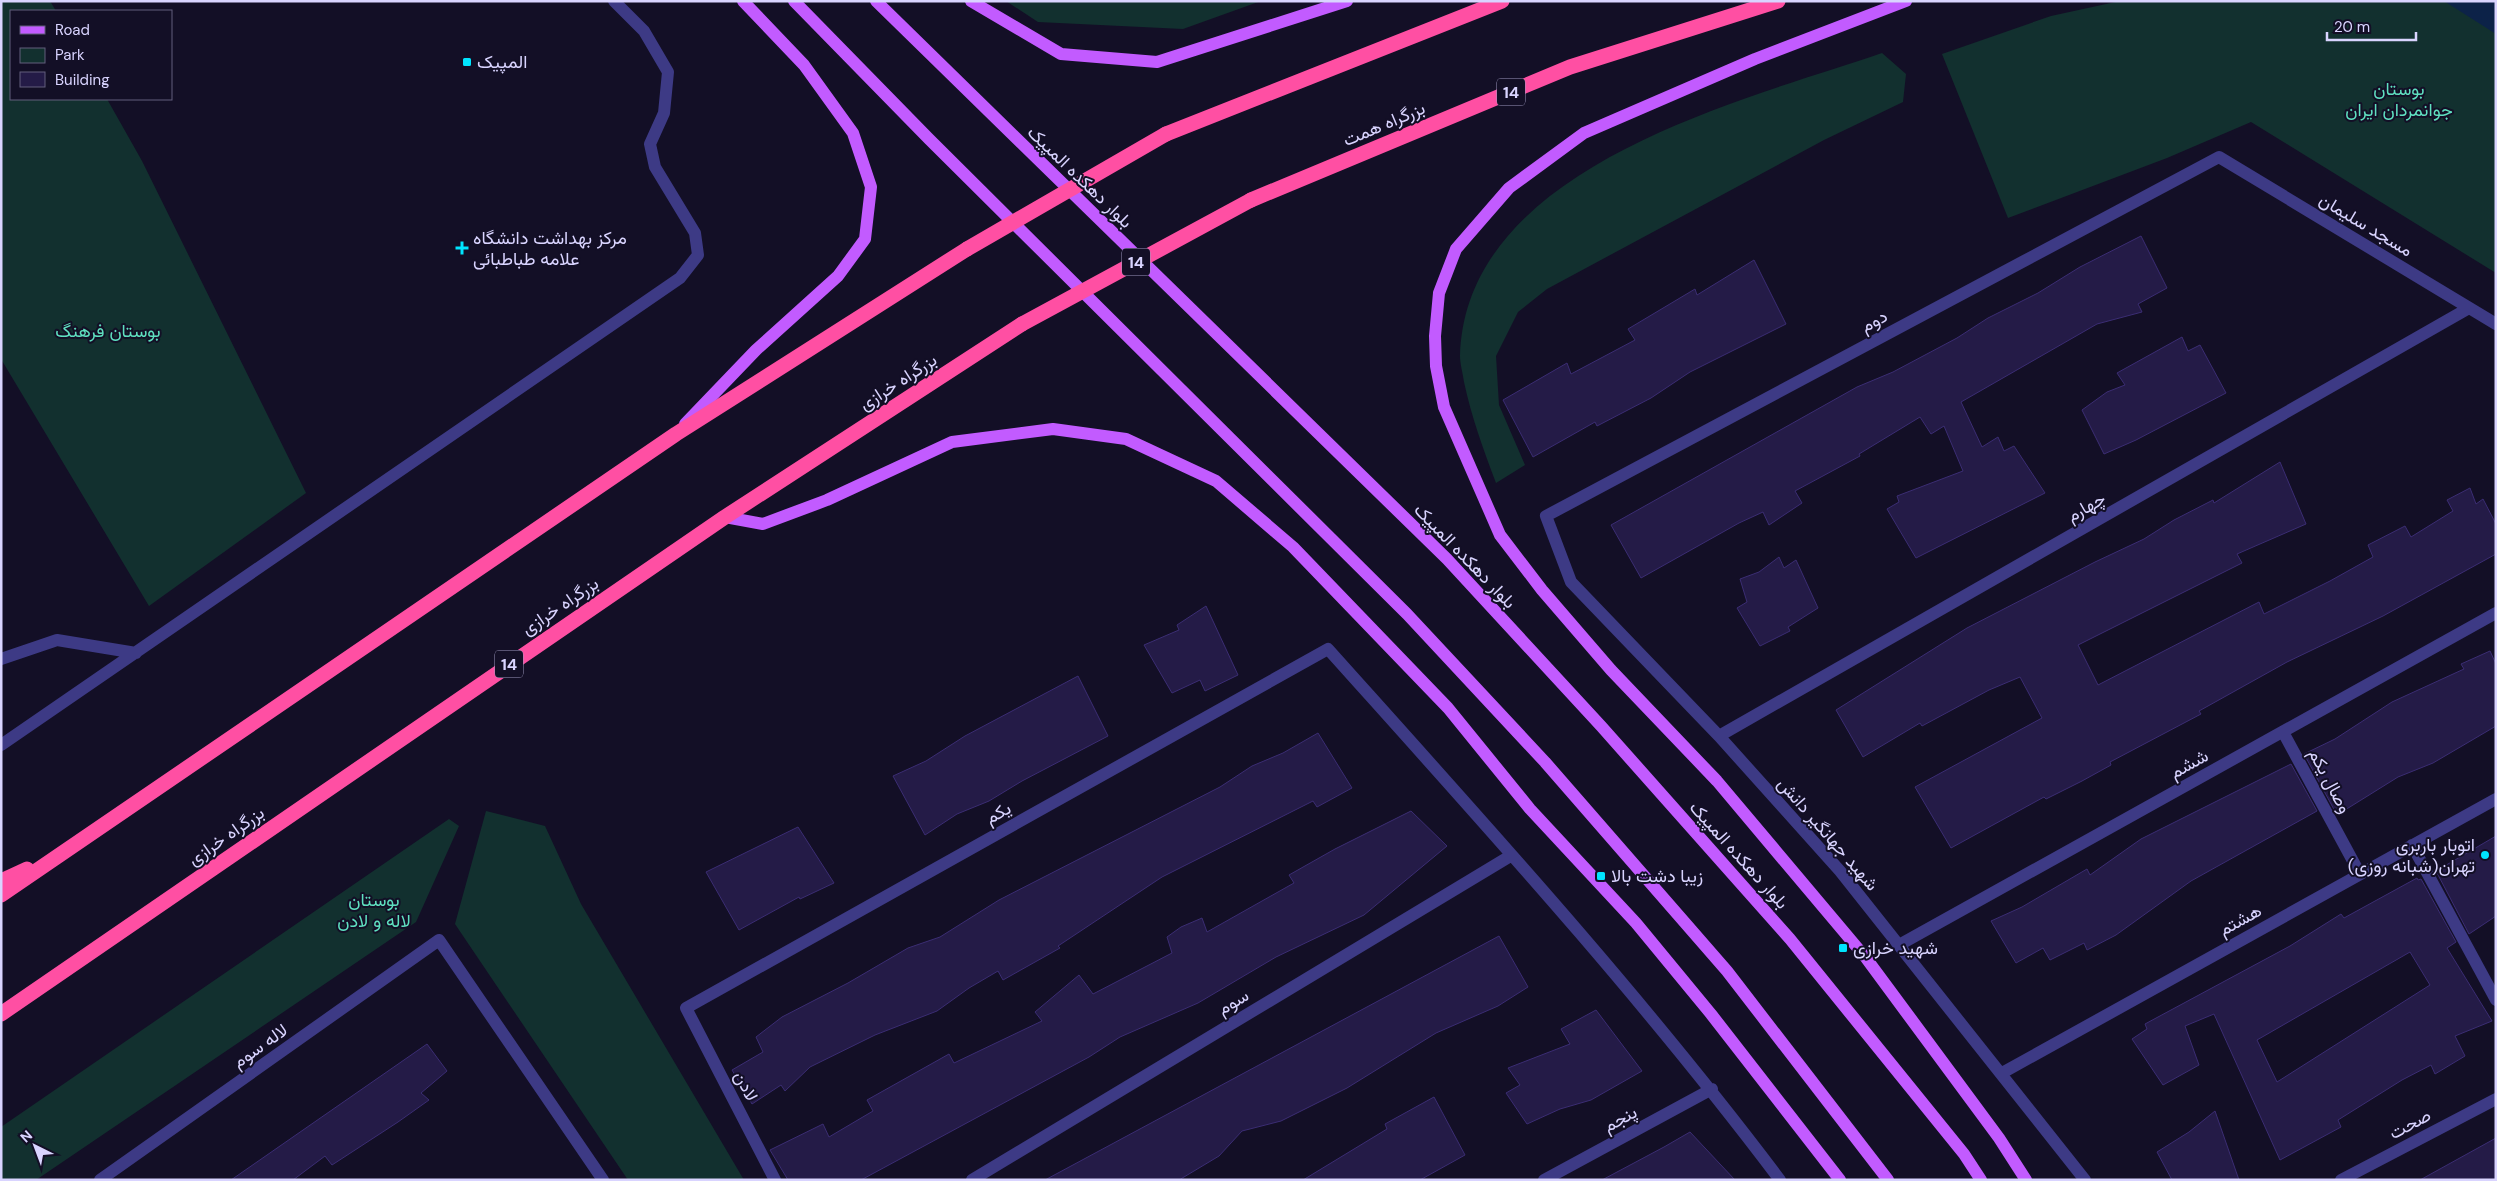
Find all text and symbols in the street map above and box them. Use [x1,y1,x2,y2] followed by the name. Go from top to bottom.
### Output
[10,10,172,100] legend
[2327,10,2416,42] scale bar
[2334,17,2370,37] text: 20 m
[55,20,90,40] text: Road
[55,45,85,65] text: Park
[477,50,527,74] place label: المپیک
[461,56,473,68] marker: المپیک
[55,70,110,90] text: Building
[2345,77,2453,122] park label: بوستان جوانمردان ایران
[1497,78,1525,105] road number: 14
[1339,96,1429,152] street label: بزرگراه همت
[1022,121,1138,233] street label: بلوار دهکده المپیک
[2315,188,2417,262] street label: مسجد سلیمان
[473,226,627,271] place label: مرکز بهداشت دانشگاه علامه طباطبائی
[455,241,469,255] marker: مرکز بهداشت دانشگاه علامه طباطبائی
[1122,248,1150,276] road number: 14
[1856,304,1892,338] street label: دوم
[55,319,161,343] park label: بوستان فرهنگ
[854,348,942,416] street label: بزرگراه خرازی
[2062,486,2110,528] street label: چهارم
[1409,498,1521,614] street label: بلوار دهکده المپیک
[517,571,603,641] street label: بزرگراه خرازی
[495,651,523,678] road number: 14
[2165,744,2213,784] street label: ششم
[2303,744,2357,818] street label: وصال یکم
[1772,772,1884,896] street label: شهید جهانگیر دانش
[981,796,1015,830] street label: یکم
[1684,796,1794,914] street label: بلوار دهکده المپیک
[183,801,269,871] street label: بزرگراه خرازی
[2348,833,2475,878] place label: اتوبار باربری تهران(شبانه روزی)
[2479,849,2491,861] marker: اتوبار باربری تهران(شبانه روزی)
[1611,864,1703,888] place label: زیبا دشت بالا
[1595,870,1607,882] marker: زیبا دشت بالا
[337,888,411,933] park label: بوستان لاله و لادن
[2214,898,2266,942] street label: هشتم
[1853,936,1938,960] place label: شهید خرازی
[1837,942,1849,954] marker: شهید خرازی
[1213,983,1253,1021] street label: سوم
[228,1018,292,1074] street label: لاله سوم
[728,1067,764,1105] street label: لادن
[1599,1100,1641,1138] street label: پنجم
[2385,1103,2435,1145] street label: صحت
[10,1121,60,1171] north arrow
[16,1126,36,1146] text: N

